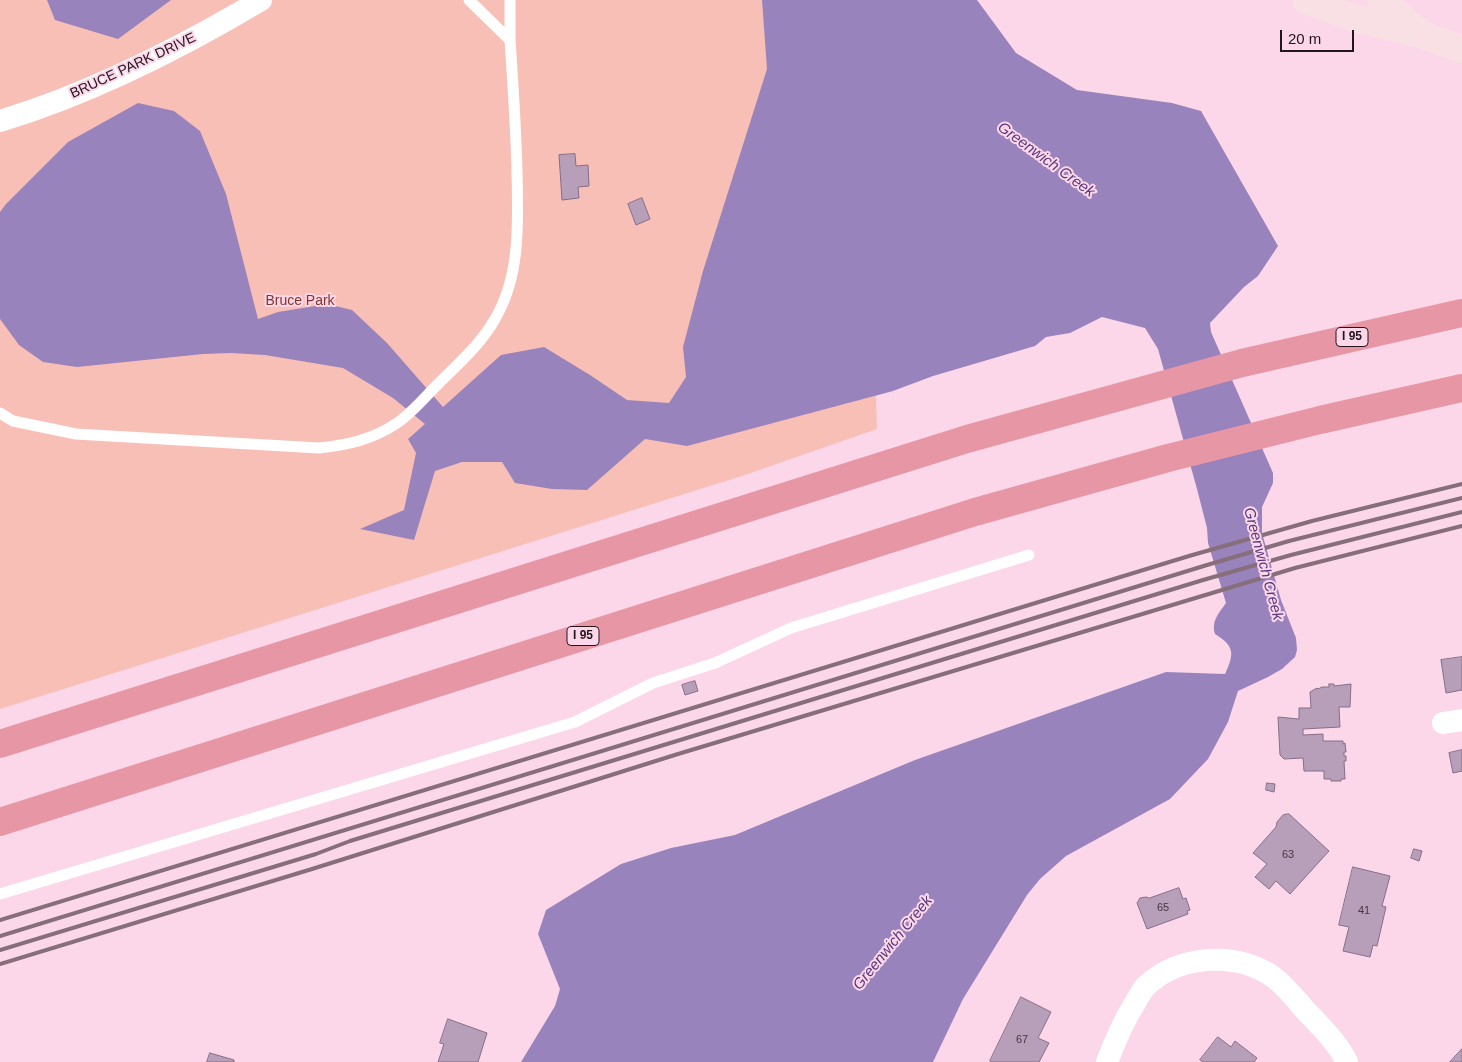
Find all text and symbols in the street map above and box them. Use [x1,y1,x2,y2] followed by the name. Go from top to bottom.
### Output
[1282,20,1356,52] scale bar
[68,30,198,102] street label: BRUCE PARK DRIVE
[1288,30,1321,47] text: 20 m
[994,119,1098,201] water label: Greenwich Creek
[265,293,335,309] park label: Bruce Park
[1336,328,1368,347] road number: I 95
[1239,506,1287,622] water label: Greenwich Creek
[567,626,599,646] road number: I 95
[1282,848,1294,862] house number: 63
[850,892,936,994] water label: Greenwich Creek
[1157,901,1169,915] house number: 65
[1358,904,1370,918] house number: 41
[1016,1033,1028,1047] house number: 67

